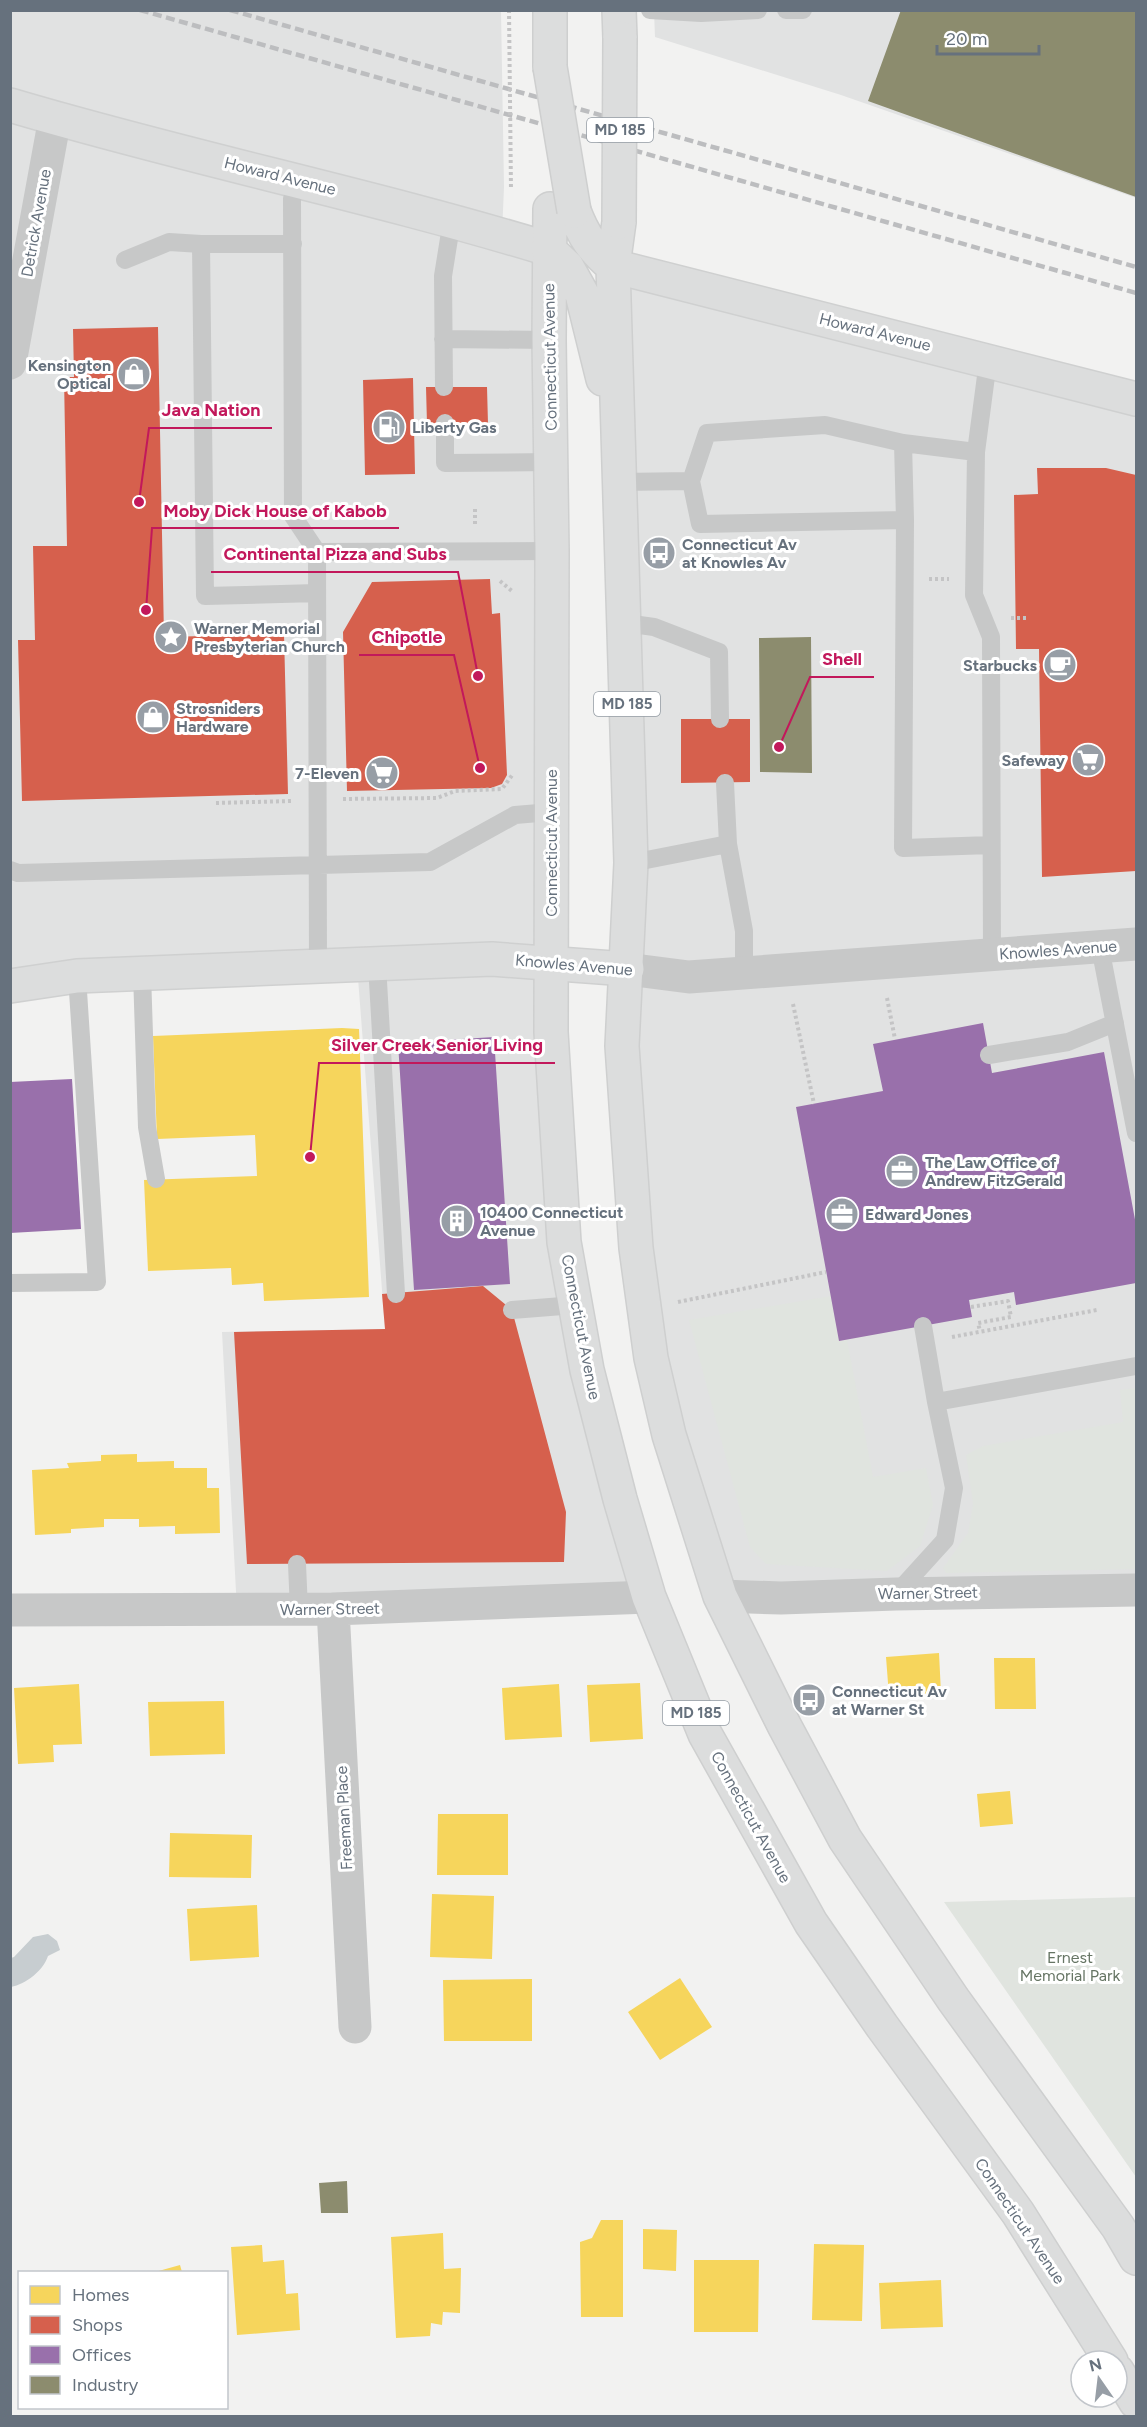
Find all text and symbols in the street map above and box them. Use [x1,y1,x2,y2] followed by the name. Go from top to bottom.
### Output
[937,18,1039,56] scale bar
[946,28,987,50] text: 20 m
[587,118,653,142] road number: MD 185
[222,153,338,199] street label: Howard Avenue
[17,167,55,279] street label: Detrick Avenue
[539,283,561,431] street label: Connecticut Avenue
[817,309,933,355] street label: Howard Avenue
[28,356,111,393] place label: Kensington Optical
[116,356,152,392] shop icon: Kensington Optical
[149,392,272,428] callout: Java Nation
[161,399,261,421] text: Java Nation
[371,409,407,445] fuel station icon: Liberty Gas
[412,418,497,437] place label: Liberty Gas
[152,492,399,528] callout: Moby Dick House of Kabob
[163,500,387,522] text: Moby Dick House of Kabob
[641,535,677,571] bus stop icon: Connecticut Av at Knowles Av
[682,535,797,572] place label: Connecticut Av at Knowles Av
[211,536,458,572] callout: Continental Pizza and Subs
[223,543,447,565] text: Continental Pizza and Subs
[153,619,189,655] place icon: Warner Memorial Presbyterian Church
[194,619,345,656] place label: Warner Memorial Presbyterian Church
[359,619,454,655] callout: Chipotle
[372,626,442,648] text: Chipotle
[810,641,874,677] callout: Shell
[1042,647,1078,683] cafe icon: Starbucks
[822,648,862,670] text: Shell
[963,656,1038,675] place label: Starbucks
[594,692,660,716] road number: MD 185
[135,699,171,735] shop icon: Strosniders Hardware
[176,699,261,736] place label: Strosniders Hardware
[1070,742,1106,778] supermarket icon: Safeway
[1002,751,1066,770] place label: Safeway
[364,755,400,791] supermarket icon: 7-Eleven
[295,764,359,783] place label: 7-Eleven
[542,769,561,917] street label: Connecticut Avenue
[998,936,1118,964] street label: Knowles Avenue
[514,950,634,980] street label: Knowles Avenue
[319,1027,555,1063] callout: Silver Creek Senior Living
[331,1034,543,1056] text: Silver Creek Senior Living
[884,1153,920,1189] office icon: The Law Office of Andrew FitzGerald
[925,1153,1063,1190] place label: The Law Office of Andrew FitzGerald
[824,1196,860,1232] office icon: Edward Jones
[439,1203,475,1239] building icon: 10400 Connecticut Avenue
[480,1203,623,1240] place label: 10400 Connecticut Avenue
[865,1205,969,1224] place label: Edward Jones
[558,1253,604,1401] street label: Connecticut Avenue
[878,1583,978,1603] street label: Warner Street
[280,1599,380,1619] street label: Warner Street
[791,1682,827,1718] bus stop icon: Connecticut Av at Warner St
[832,1682,947,1719] place label: Connecticut Av at Warner St
[663,1701,729,1725] road number: MD 185
[707,1748,795,1886] street label: Connecticut Avenue
[332,1765,356,1871] street label: Freeman Place
[1020,1948,1120,1985] park label: Ernest Memorial Park
[971,2155,1069,2288] street label: Connecticut Avenue
[18,2271,228,2409] legend
[72,2284,130,2306] text: Homes
[72,2314,123,2336] text: Shops
[72,2344,131,2366] text: Offices
[1069,2349,1129,2409] north arrow
[1087,2354,1104,2376] text: N
[72,2374,139,2396] text: Industry

